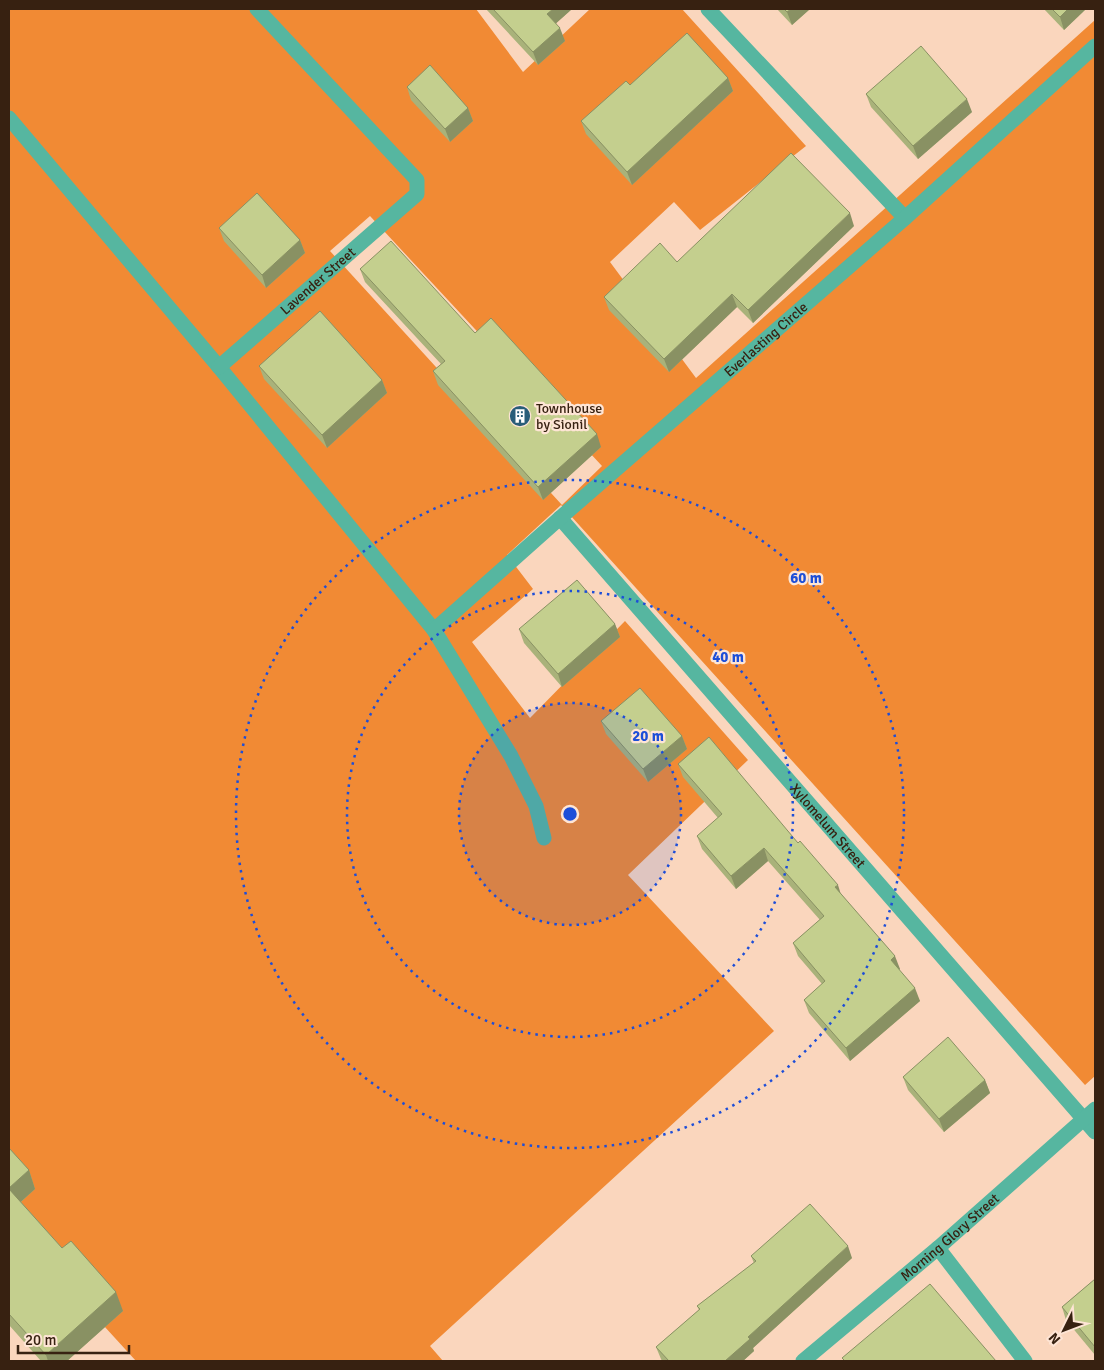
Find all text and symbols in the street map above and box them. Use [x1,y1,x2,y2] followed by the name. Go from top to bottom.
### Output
[277,243,359,318] street label: Lavender Street
[720,298,811,380] street label: Everlasting Circle
[536,400,602,433] place label: Townhouse by Sionil
[508,404,532,428] building icon: Townhouse by Sionil
[790,569,822,587] text: 60 m
[712,648,744,666] text: 40 m
[632,727,664,745] text: 20 m
[787,780,869,871] street label: Xylomelum Street
[561,805,579,823] centre of rings
[897,1189,1003,1284] street label: Morning Glory Street
[1039,1305,1089,1355] north arrow
[18,1322,129,1354] scale bar
[1045,1329,1064,1348] text: N
[25,1331,56,1349] text: 20 m

